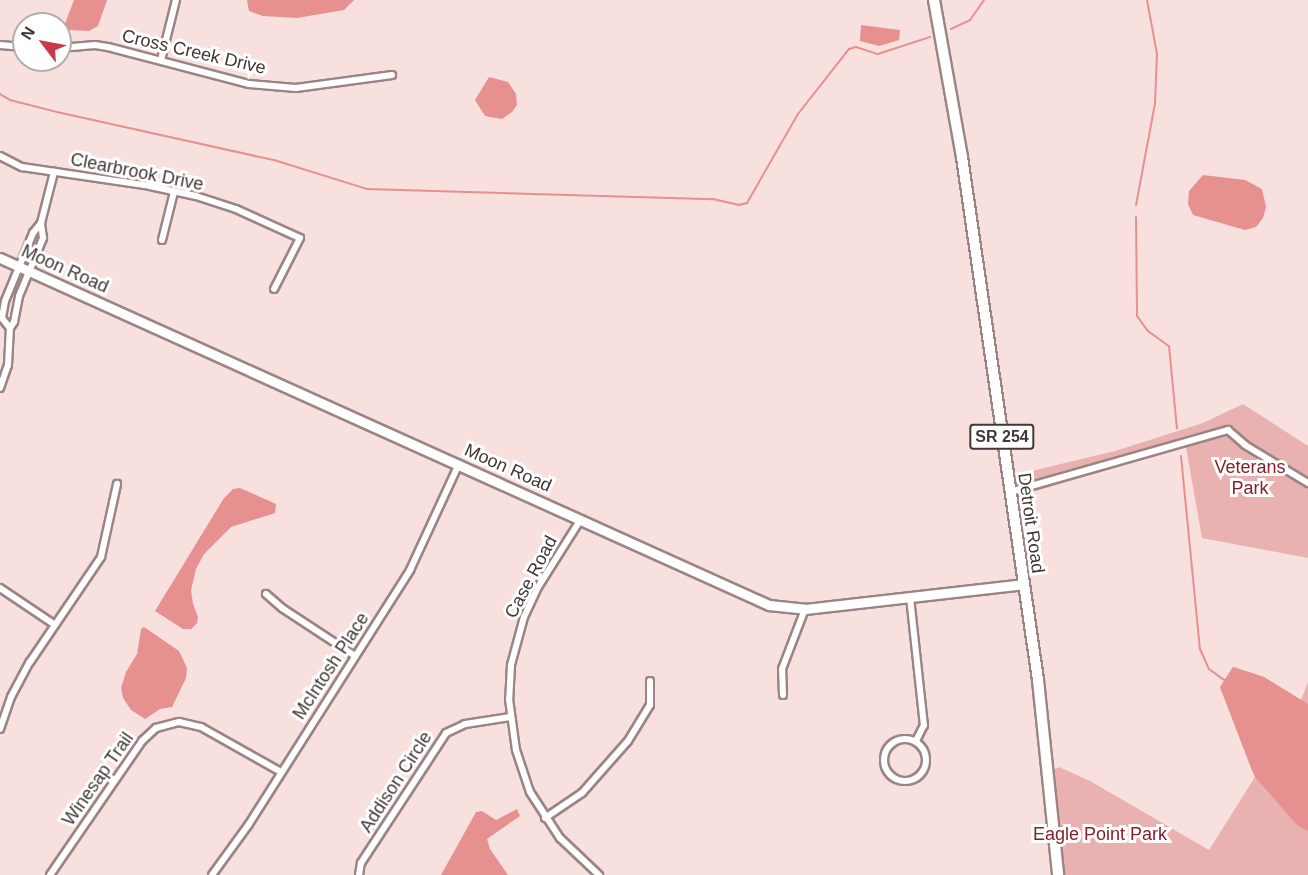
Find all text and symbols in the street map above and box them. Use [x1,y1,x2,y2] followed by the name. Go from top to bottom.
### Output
[12,12,72,72] north arrow
[18,24,38,43] text: N
[120,25,268,79] street label: Cross Creek Drive
[69,149,205,195] street label: Clearbrook Drive
[18,240,112,298] street label: Moon Road
[969,424,1035,450] road number: SR 254
[461,439,555,497] street label: Moon Road
[1214,457,1286,500] park label: Veterans Park
[1013,471,1049,575] street label: Detroit Road
[500,532,562,622] street label: Case Road
[288,609,374,723] street label: McIntosh Place
[355,727,437,837] street label: Addison Circle
[58,728,138,830] street label: Winesap Trail
[1033,823,1167,845] park label: Eagle Point Park

